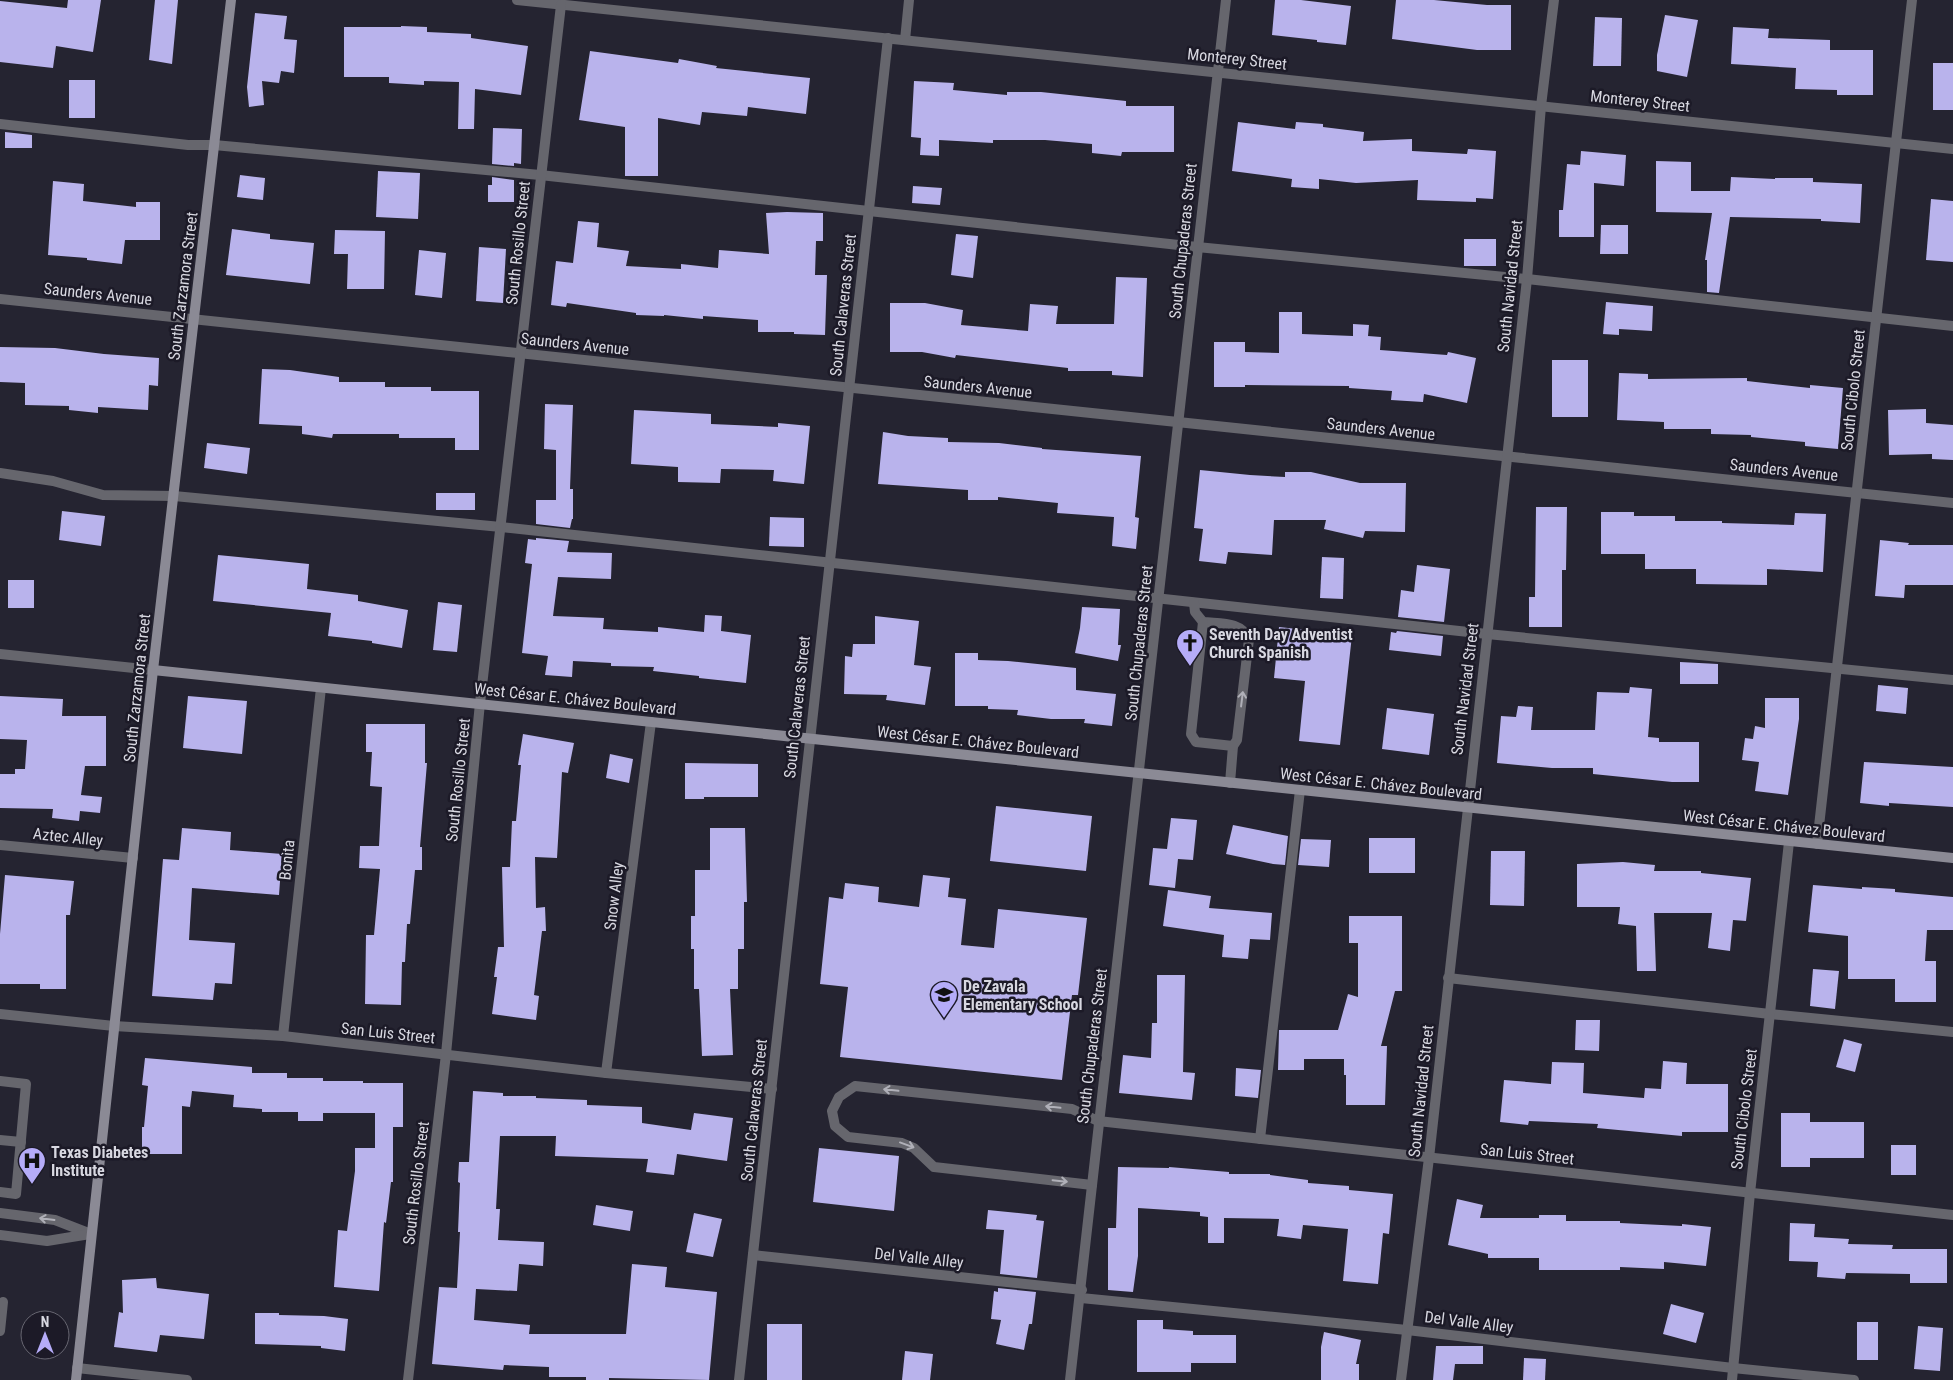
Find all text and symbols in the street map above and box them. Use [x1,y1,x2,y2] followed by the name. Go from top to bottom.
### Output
[1186,44,1288,74] street label: Monterey Street
[1589,86,1691,116] street label: Monterey Street
[1165,162,1201,320] street label: South Chupaderas Street
[502,180,534,306] street label: South Rosillo Street
[164,211,202,361] street label: South Zarzamora Street
[1494,219,1526,353] street label: South Navidad Street
[826,233,860,377] street label: South Calaveras Street
[43,279,153,309] street label: Saunders Avenue
[1837,328,1869,452] street label: South Cibolo Street
[520,329,630,359] street label: Saunders Avenue
[923,372,1033,402] street label: Saunders Avenue
[1326,414,1436,444] street label: Saunders Avenue
[1729,455,1839,485] street label: Saunders Avenue
[1121,564,1157,722] street label: South Chupaderas Street
[120,613,154,763] street label: South Zarzamora Street
[1447,622,1483,756] street label: South Navidad Street
[1209,625,1353,662] place label: Seventh Day Adventist Church Spanish
[1175,628,1205,667] church icon: Seventh Day Adventist Church Spanish
[780,635,814,779] street label: South Calaveras Street
[473,679,677,719] street label: West César E. Chávez Boulevard
[1237,691,1247,707] one-way arrow
[442,717,474,843] street label: South Rosillo Street
[876,722,1080,762] street label: West César E. Chávez Boulevard
[1279,764,1483,804] street label: West César E. Chávez Boulevard
[1682,806,1886,846] street label: West César E. Chávez Boulevard
[32,824,104,850] street label: Aztec Alley
[275,839,299,881] street label: Bonita
[600,860,628,931] street label: Snow Alley
[1073,967,1111,1125] street label: South Chupaderas Street
[963,977,1082,1014] place label: De Zavala Elementary School
[929,980,959,1019] school or university icon: De Zavala Elementary School
[340,1019,436,1047] street label: San Luis Street
[1405,1024,1437,1158] street label: South Navidad Street
[737,1038,771,1182] street label: South Calaveras Street
[1727,1047,1761,1171] street label: South Cibolo Street
[883,1085,899,1095] one-way arrow
[1045,1102,1061,1112] one-way arrow
[399,1120,433,1246] street label: South Rosillo Street
[1479,1140,1575,1168] street label: San Luis Street
[898,1141,914,1150] one-way arrow
[51,1143,148,1180] place label: Texas Diabetes Institute
[17,1146,47,1185] hospital icon: Texas Diabetes Institute
[1052,1176,1068,1186] one-way arrow
[39,1214,55,1224] one-way arrow
[874,1244,965,1272] street label: Del Valle Alley
[1423,1307,1515,1337] street label: Del Valle Alley
[20,1310,70,1360] north arrow
[41,1314,49,1330] text: N

